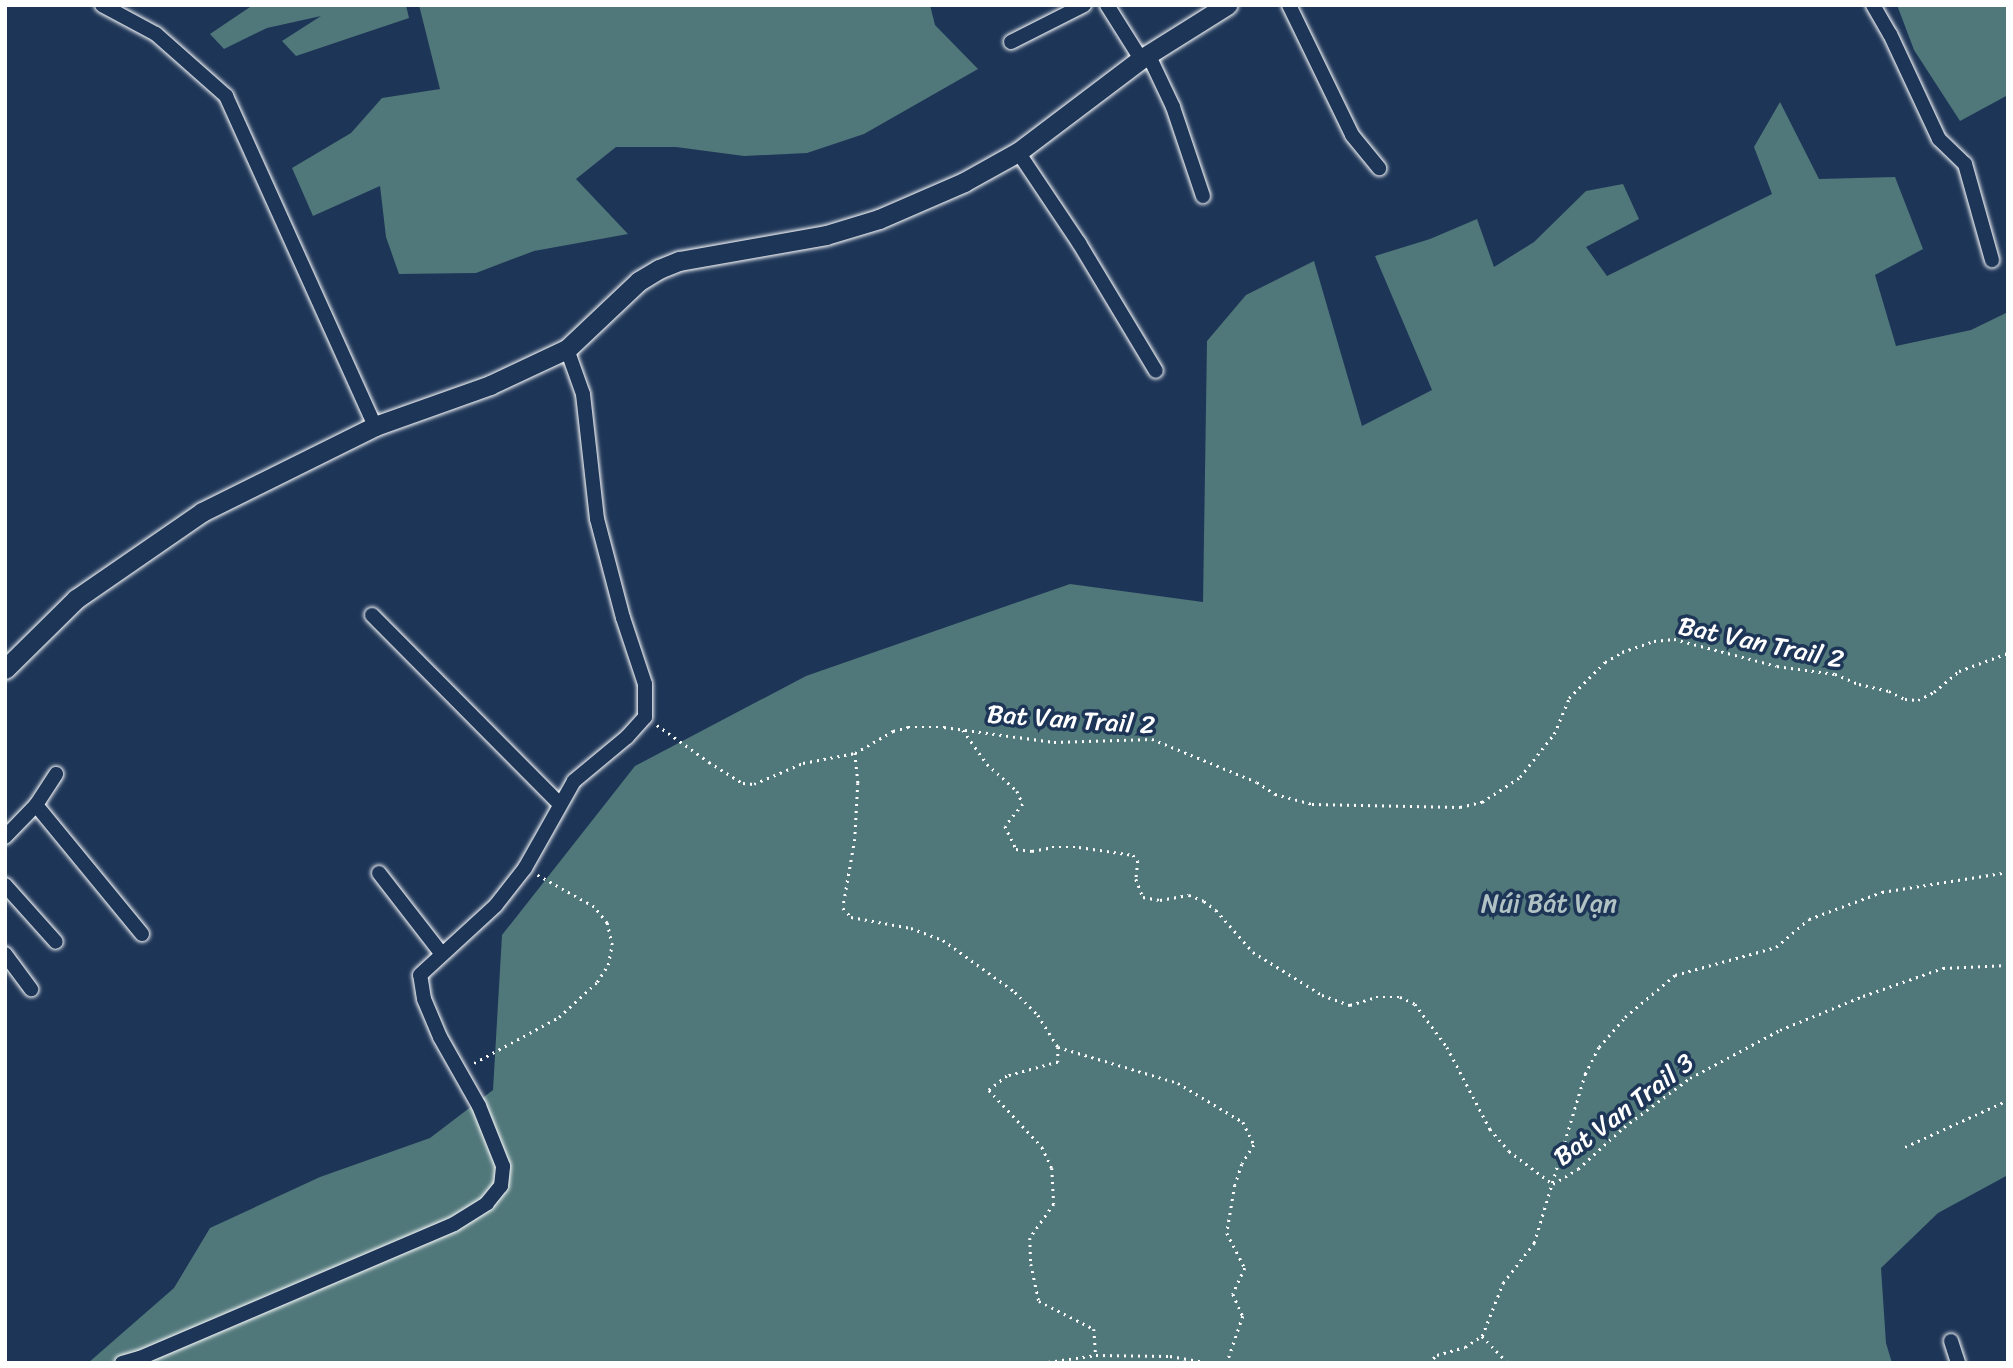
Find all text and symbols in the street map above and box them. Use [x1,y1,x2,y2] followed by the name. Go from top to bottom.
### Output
[1676,610,1846,676] street label: Bat Van Trail 2
[987,699,1155,741] street label: Bat Van Trail 2
[1482,888,1616,920] park label: Núi Bát Vạn
[1548,1047,1700,1173] street label: Bat Van Trail 3

